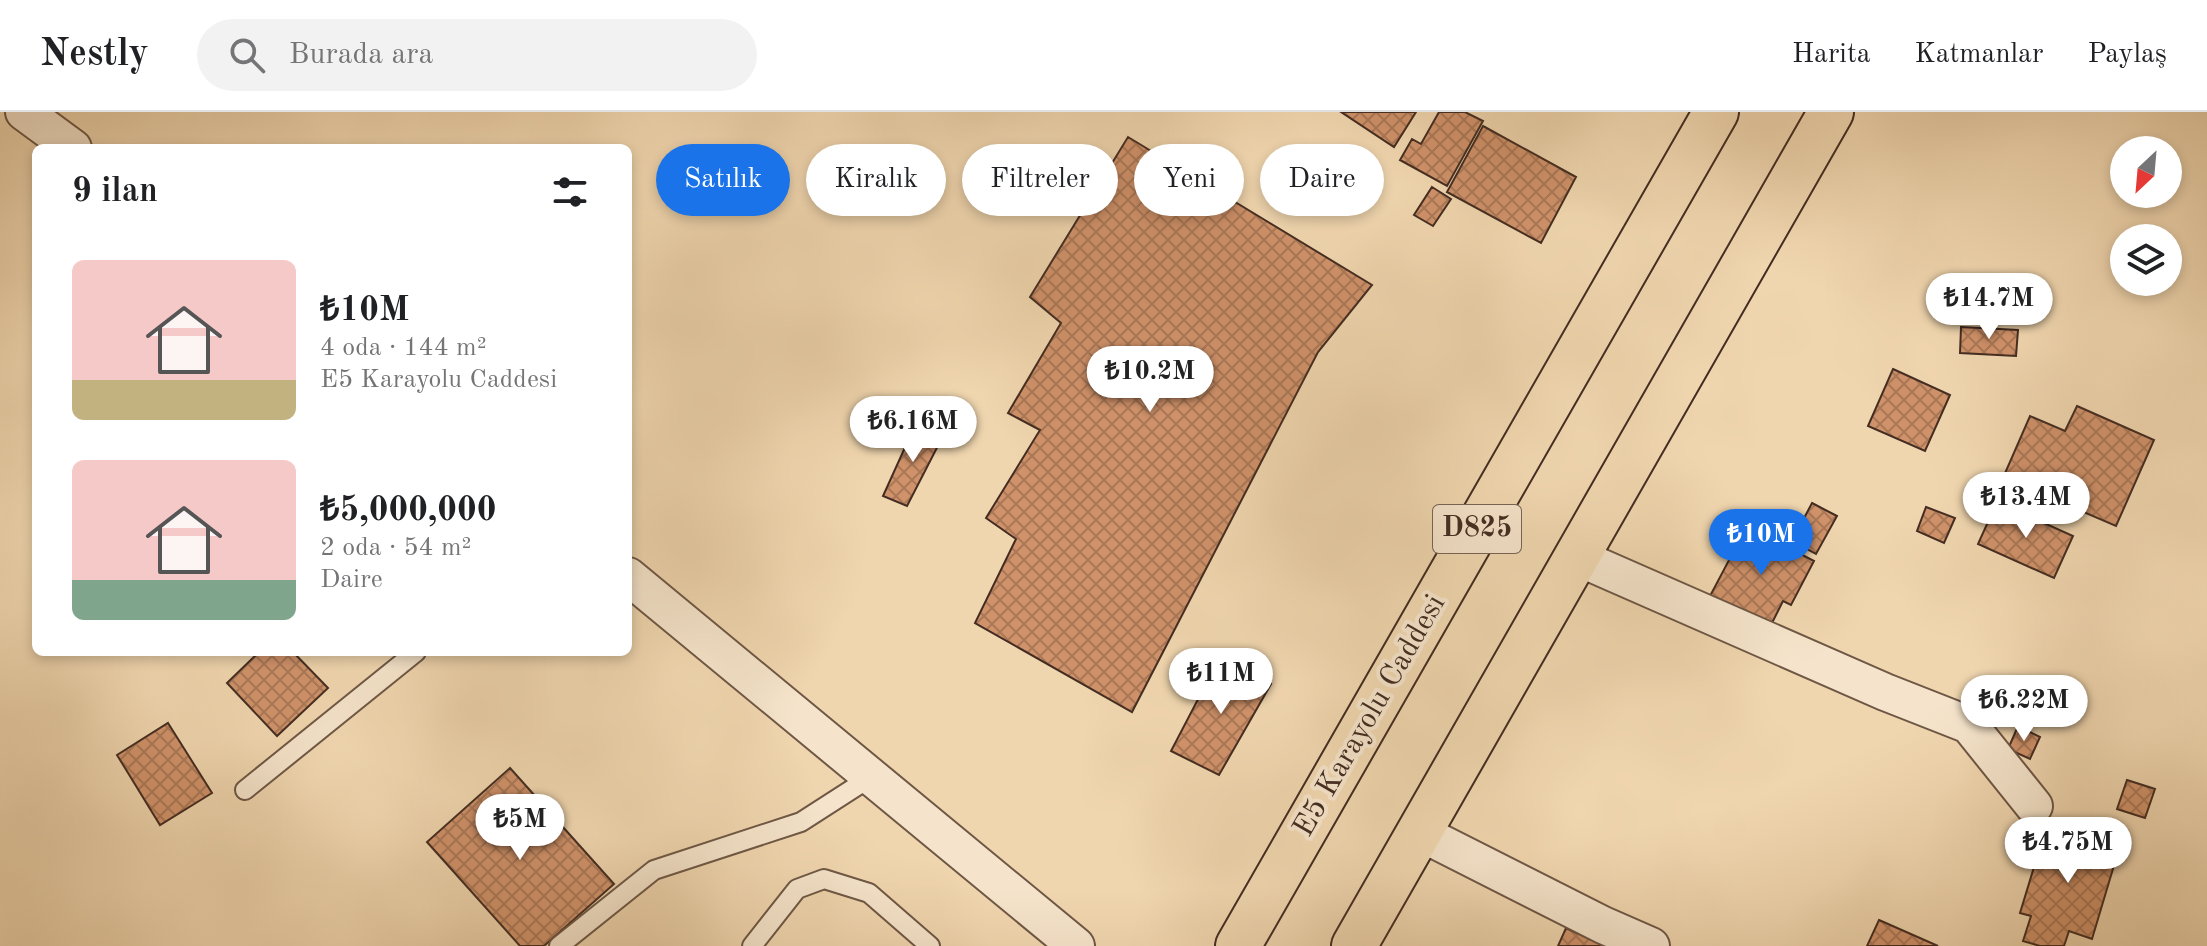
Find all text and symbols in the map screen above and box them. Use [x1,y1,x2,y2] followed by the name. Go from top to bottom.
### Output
[197,19,757,91] search box
[225,33,269,77] icon: search
[40,36,149,74] text: Nestly
[289,40,433,70] text: Burada ara
[1792,41,1871,69] text: Harita
[1915,41,2043,69] text: Katmanlar
[2087,41,2167,69] text: Paylaş
[2110,136,2182,208] north arrow
[2110,136,2182,296] map controls
[656,144,790,216] chip: Satılık
[806,144,946,216] chip: Kiralık
[962,144,1118,216] chip: Filtreler
[1134,144,1244,216] chip: Yeni
[1260,144,1384,216] chip: Daire
[548,170,592,214] icon: filters
[72,175,158,209] text: 9 ilan
[2110,224,2182,296] button: layers
[1924,273,2054,341] pin: ₺14.7M
[1944,286,2034,312] text: ₺14.7M
[136,292,232,388] icon: home
[320,294,409,328] text: ₺10M
[320,335,487,361] text: 4 oda · 144 m²
[1085,346,1215,414] pin: ₺10.2M
[1105,359,1195,385] text: ₺10.2M
[320,367,557,393] text: E5 Karayolu Caddesi
[848,396,978,464] pin: ₺6.16M
[868,409,958,435] text: ₺6.16M
[1961,472,2091,540] pin: ₺13.4M
[1981,485,2071,511] text: ₺13.4M
[136,492,232,588] icon: home
[320,494,497,528] text: ₺5,000,000
[1433,505,1521,553] road number: D825
[1714,509,1808,577] pin: ₺10M
[1727,522,1795,548] text: ₺10M
[320,535,471,561] text: 2 oda · 54 m²
[320,567,383,593] text: Daire
[1289,590,1451,842] street label: E5 Karayolu Caddesi
[1174,648,1268,716] pin: ₺11M
[1187,661,1255,687] text: ₺11M
[1959,675,2089,743] pin: ₺6.22M
[1979,688,2069,714] text: ₺6.22M
[481,794,559,862] pin: ₺5M
[493,807,547,833] text: ₺5M
[2003,817,2133,885] pin: ₺4.75M
[2023,830,2113,856] text: ₺4.75M

